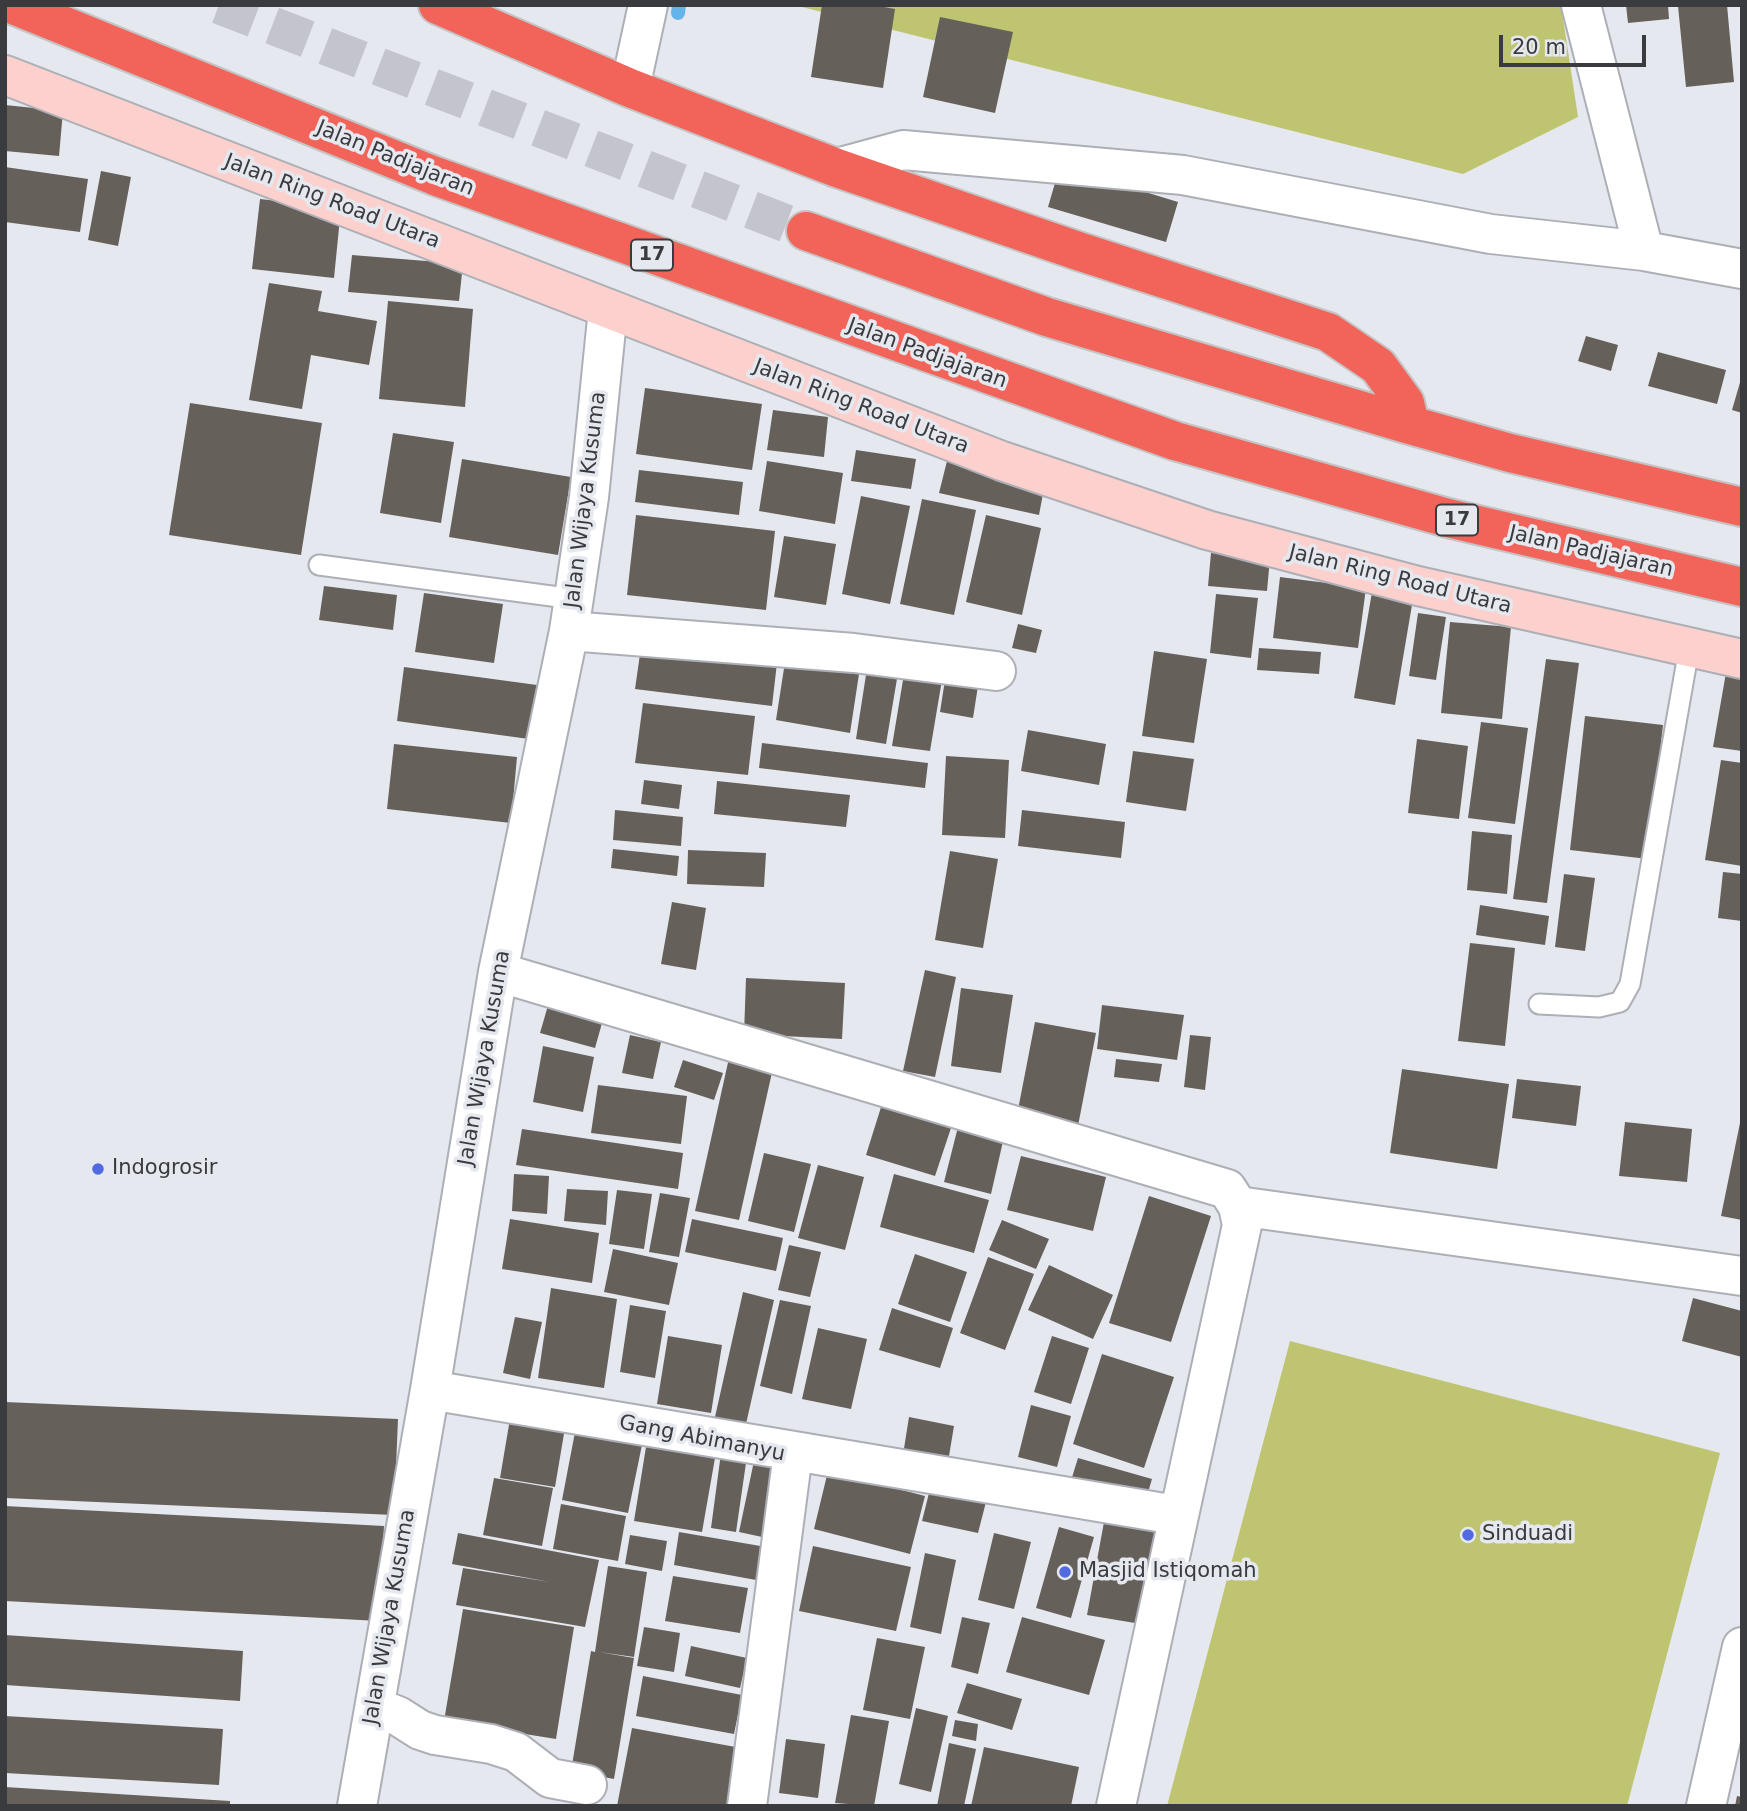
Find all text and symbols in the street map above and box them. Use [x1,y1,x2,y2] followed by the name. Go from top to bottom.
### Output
[1502,21,1649,65] scale bar
[1512,35,1566,59] text: 20 m
[312,116,478,202] street label: Jalan Padjajaran
[221,149,443,255] street label: Jalan Ring Road Utara
[631,240,673,270] road number: 17
[844,313,1010,395] street label: Jalan Padjajaran
[750,354,972,460] street label: Jalan Ring Road Utara
[560,390,612,610] street label: Jalan Wijaya Kusuma
[1436,505,1478,536] road number: 17
[1506,521,1676,583] street label: Jalan Padjajaran
[1286,540,1514,620] street label: Jalan Ring Road Utara
[454,948,516,1168] street label: Jalan Wijaya Kusuma
[112,1156,217,1182] place label: Indogrosir
[90,1161,106,1177] marker: Indogrosir
[617,1411,787,1467] street label: Gang Abimanyu
[359,1507,421,1727] street label: Jalan Wijaya Kusuma
[1482,1522,1573,1548] place label: Sinduadi
[1460,1527,1476,1543] marker: Sinduadi
[1079,1559,1257,1585] place label: Masjid Istiqomah
[1057,1564,1073,1580] marker: Masjid Istiqomah

